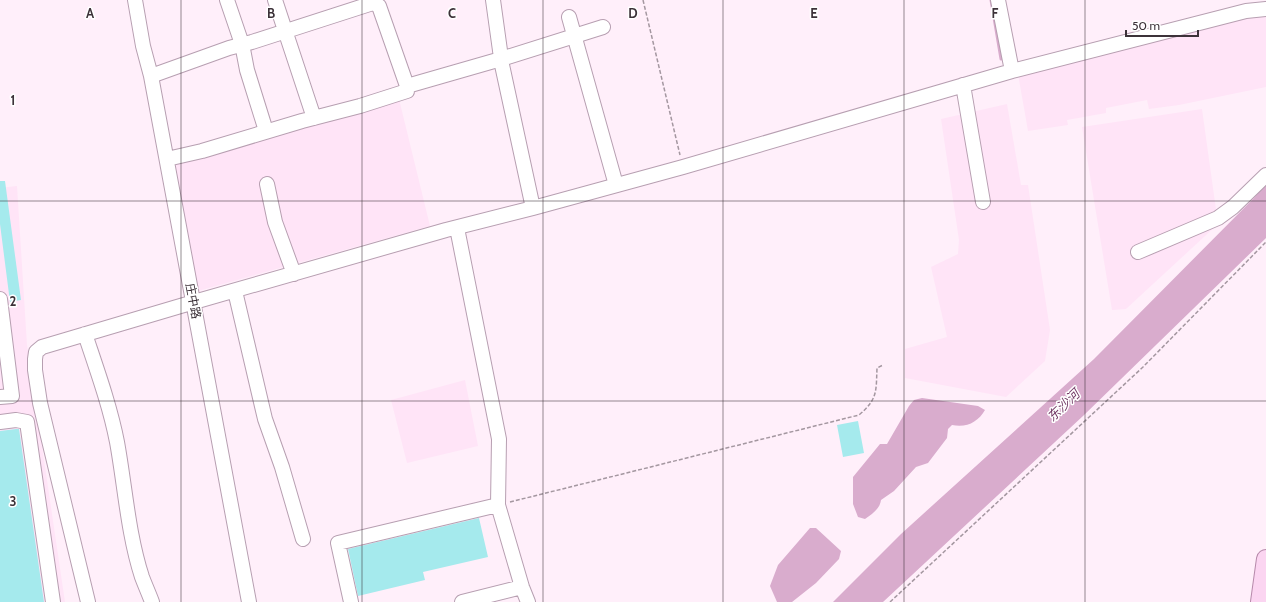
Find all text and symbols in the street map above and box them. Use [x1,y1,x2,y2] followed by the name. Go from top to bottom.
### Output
[86,5,95,21] text: A
[267,5,275,21] text: B
[448,5,456,21] text: C
[628,5,638,21] text: D
[810,5,818,21] text: E
[992,5,999,21] text: F
[1126,12,1198,38] scale bar
[1132,18,1160,33] text: 50 m
[11,92,15,108] text: 1
[183,282,204,320] street label: 庄中路
[10,293,17,309] text: 2
[1043,384,1085,424] water label: 东沙河
[9,493,17,509] text: 3

